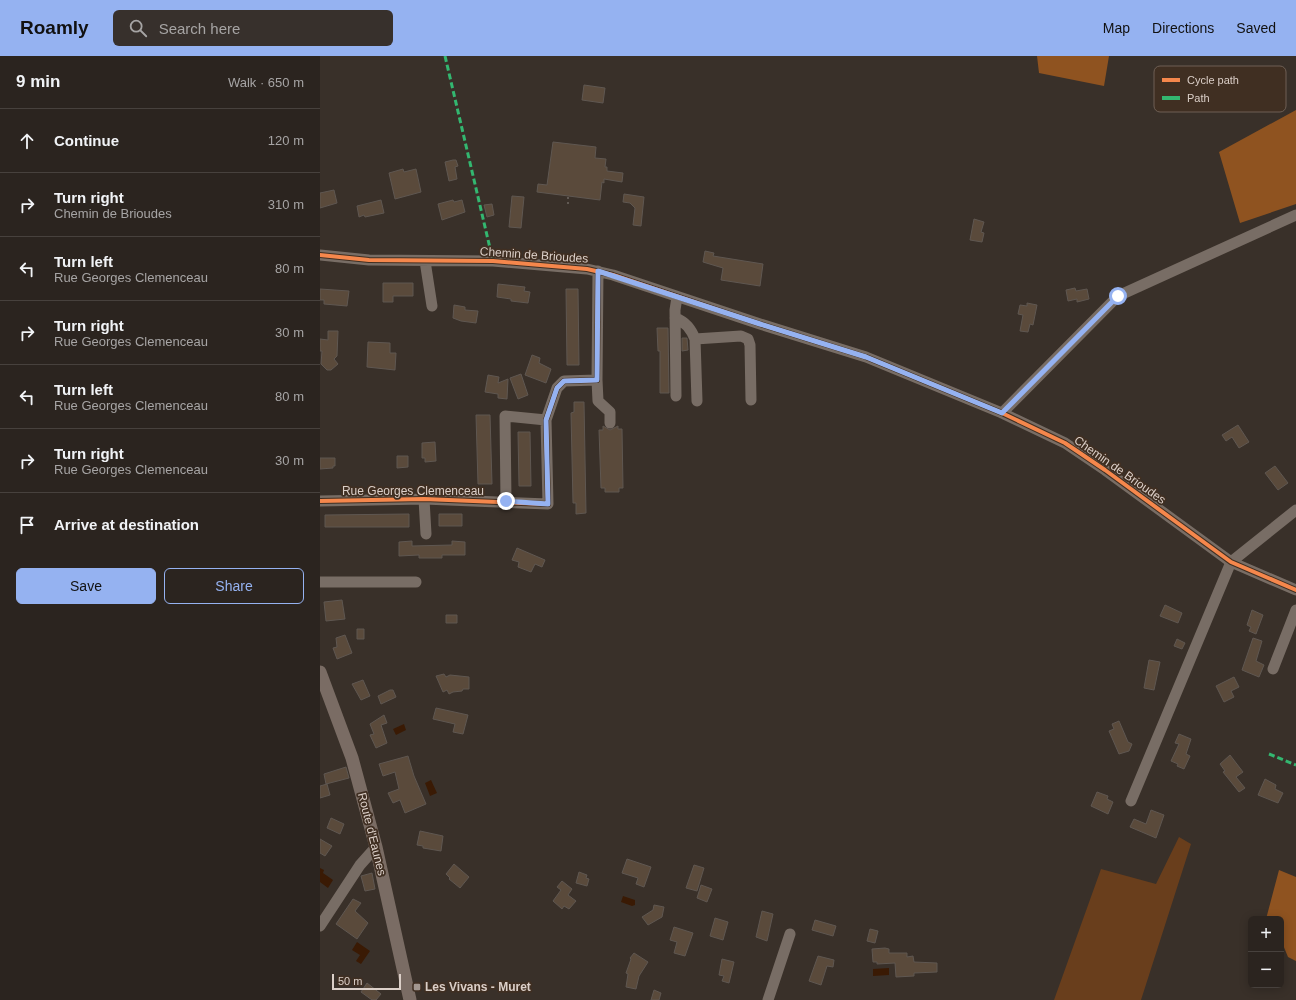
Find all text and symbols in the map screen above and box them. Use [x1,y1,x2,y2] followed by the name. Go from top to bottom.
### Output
[113,10,393,46] search box
[20,17,89,38] text: Roamly
[127,17,149,39] icon: search
[159,20,240,37] text: Search here
[1103,20,1130,36] text: Map
[1152,20,1214,36] text: Directions
[1236,20,1276,36] text: Saved
[1154,66,1286,112] legend
[16,72,60,91] text: 9 min
[1187,74,1239,86] text: Cycle path
[228,75,304,90] text: Walk · 650 m
[1187,92,1210,104] text: Path
[16,130,38,152] icon: ahead
[54,132,119,149] text: Continue
[268,133,304,148] text: 120 m
[54,189,124,206] text: Turn right
[16,194,38,216] icon: right
[268,197,304,212] text: 310 m
[54,206,172,221] text: Chemin de Brioudes
[479,244,589,266] street label: Chemin de Brioudes
[54,253,113,270] text: Turn left
[16,258,38,280] icon: left
[275,261,304,276] text: 80 m
[54,270,208,285] text: Rue Georges Clemenceau
[1109,287,1127,305] route start
[54,317,124,334] text: Turn right
[16,322,38,344] icon: right
[275,325,304,340] text: 30 m
[54,334,208,349] text: Rue Georges Clemenceau
[54,381,113,398] text: Turn left
[16,386,38,408] icon: left
[275,389,304,404] text: 80 m
[54,398,208,413] text: Rue Georges Clemenceau
[1071,433,1169,507] street label: Chemin de Brioudes
[54,445,124,462] text: Turn right
[16,450,38,472] icon: right
[275,453,304,468] text: 30 m
[54,462,208,477] text: Rue Georges Clemenceau
[342,484,484,498] street label: Rue Georges Clemenceau
[497,492,515,510] route end
[16,514,38,536] icon: arrive
[54,516,199,533] text: Arrive at destination
[16,568,156,604] button: Save
[164,568,304,604] button: Share
[355,791,389,877] street label: Route d'Eaunes
[1248,916,1284,988] map controls
[1248,916,1284,952] button: +
[1248,952,1284,988] button: −
[332,972,401,991] scale bar
[338,975,362,987] text: 50 m
[425,980,531,994] place label: Les Vivans - Muret
[412,982,422,992] marker: Les Vivans - Muret

